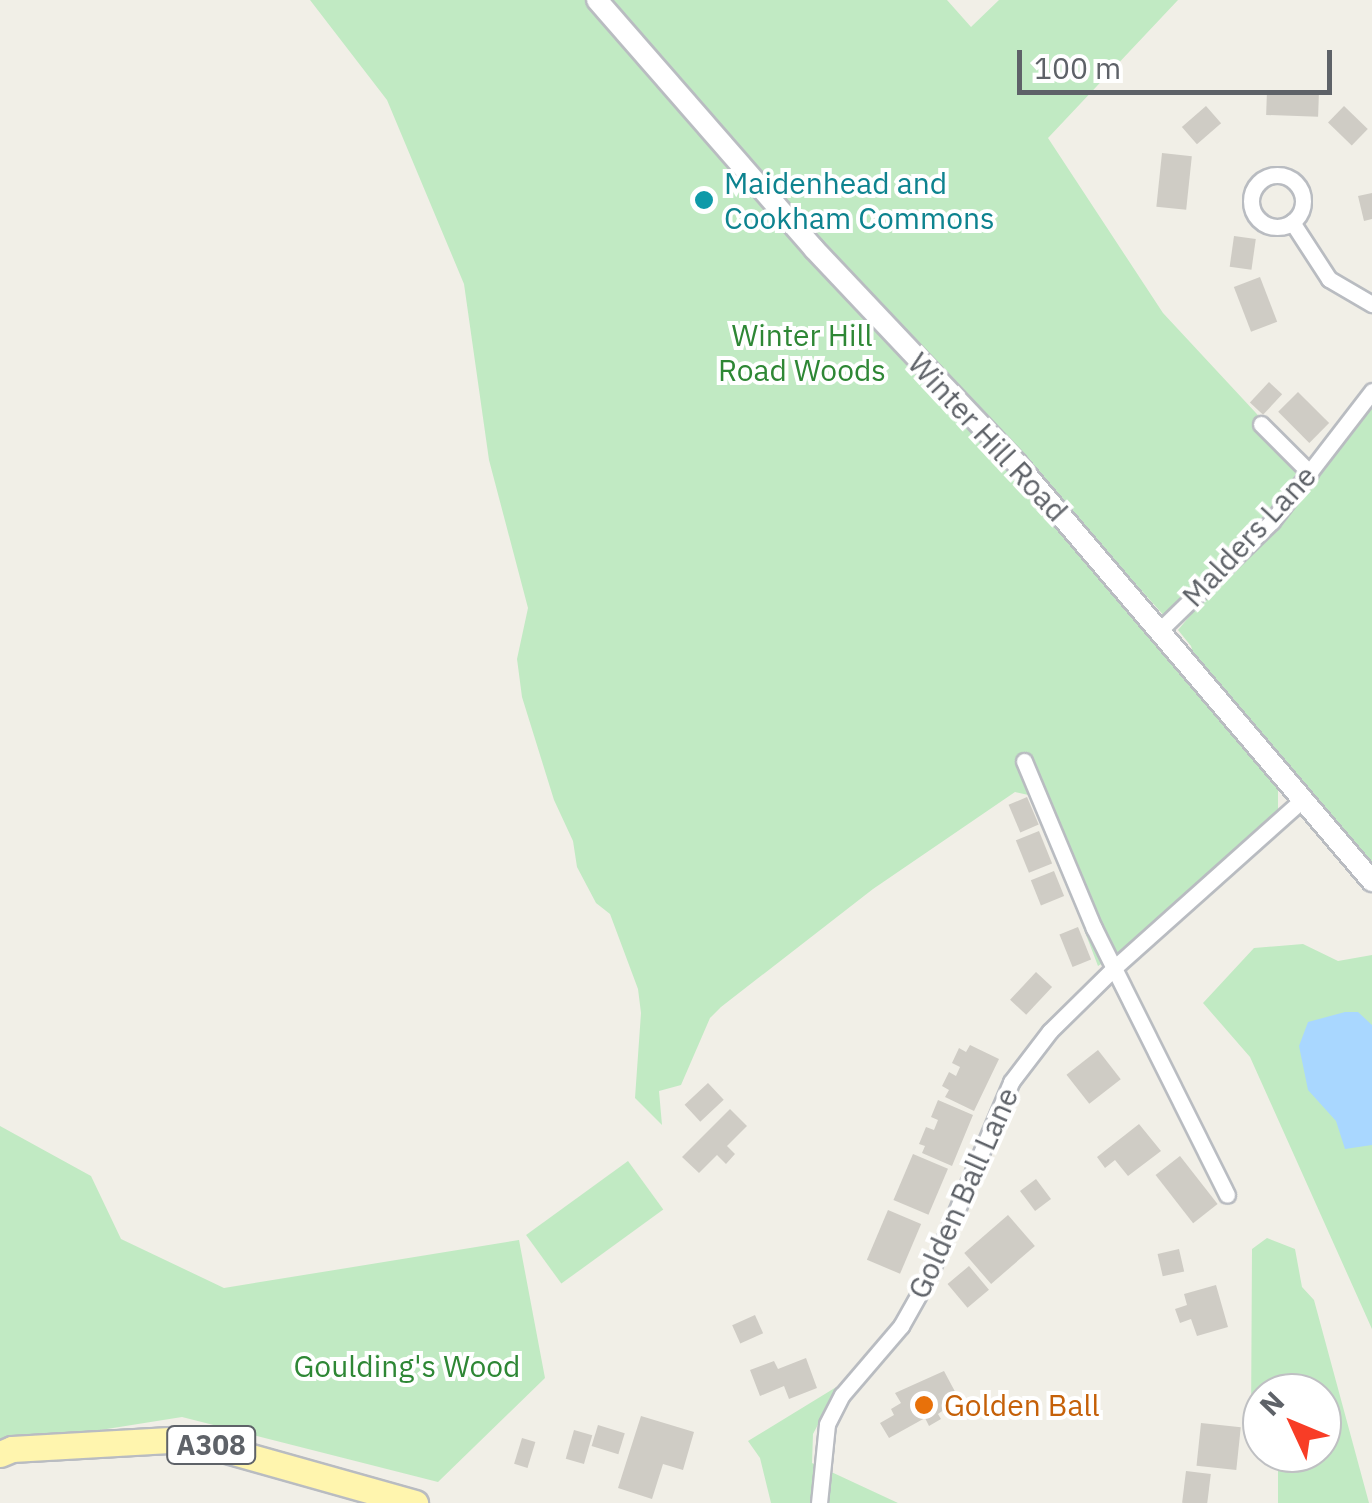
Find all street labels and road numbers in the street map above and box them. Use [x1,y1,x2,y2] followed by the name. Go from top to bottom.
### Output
[901,345,1075,529] street label: Winter Hill Road
[1175,458,1323,614] street label: Malders Lane
[900,1082,1026,1304] street label: Golden Ball Lane
[166,1422,256,1468] road number: A308

